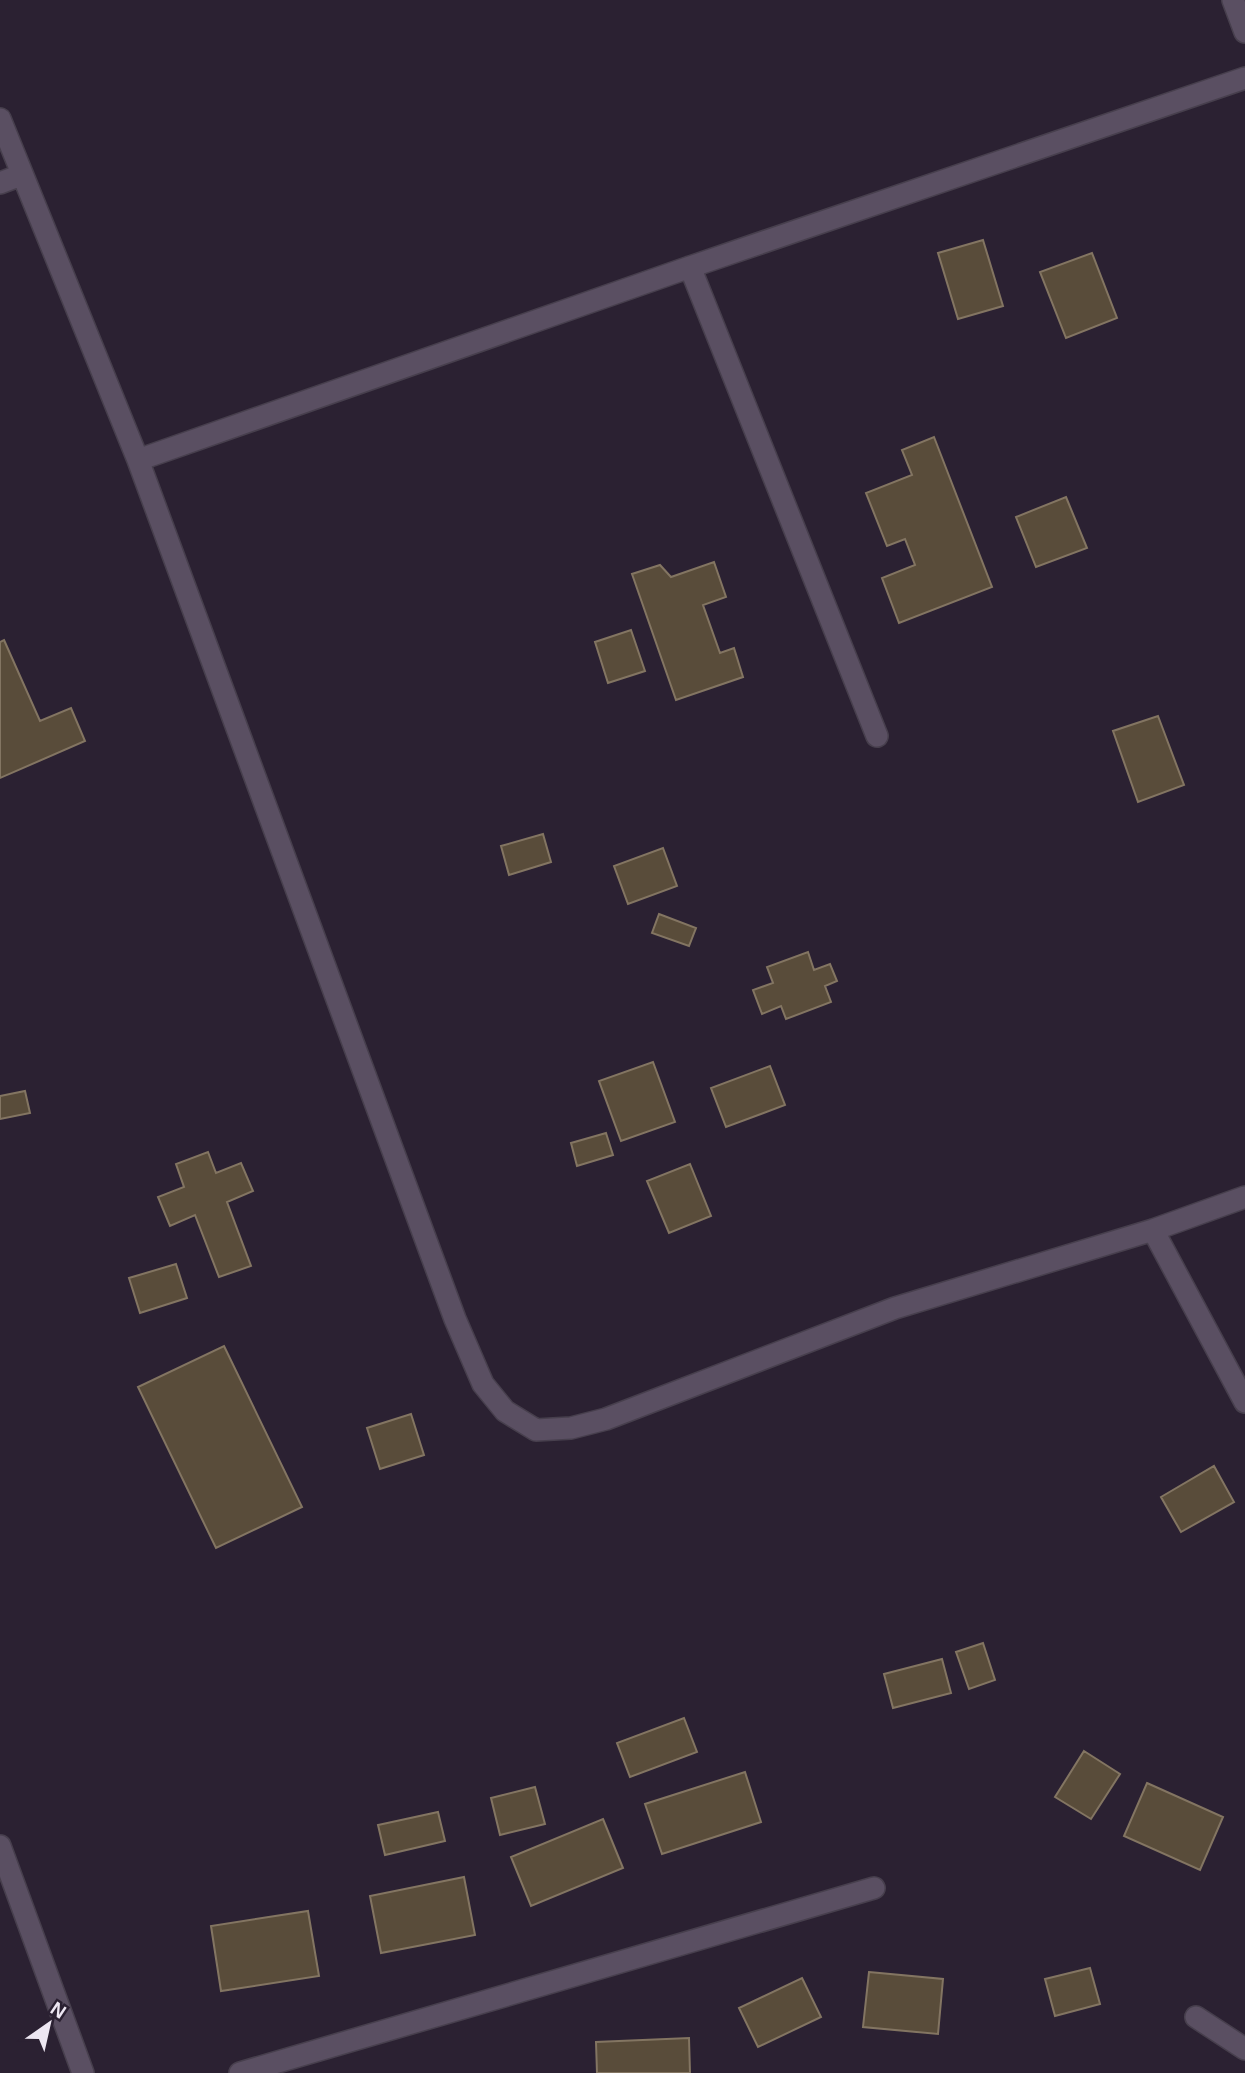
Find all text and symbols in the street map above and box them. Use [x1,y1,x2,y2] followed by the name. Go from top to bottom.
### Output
[14,1989,84,2059] north arrow
[47,1998,70,2023] text: N

